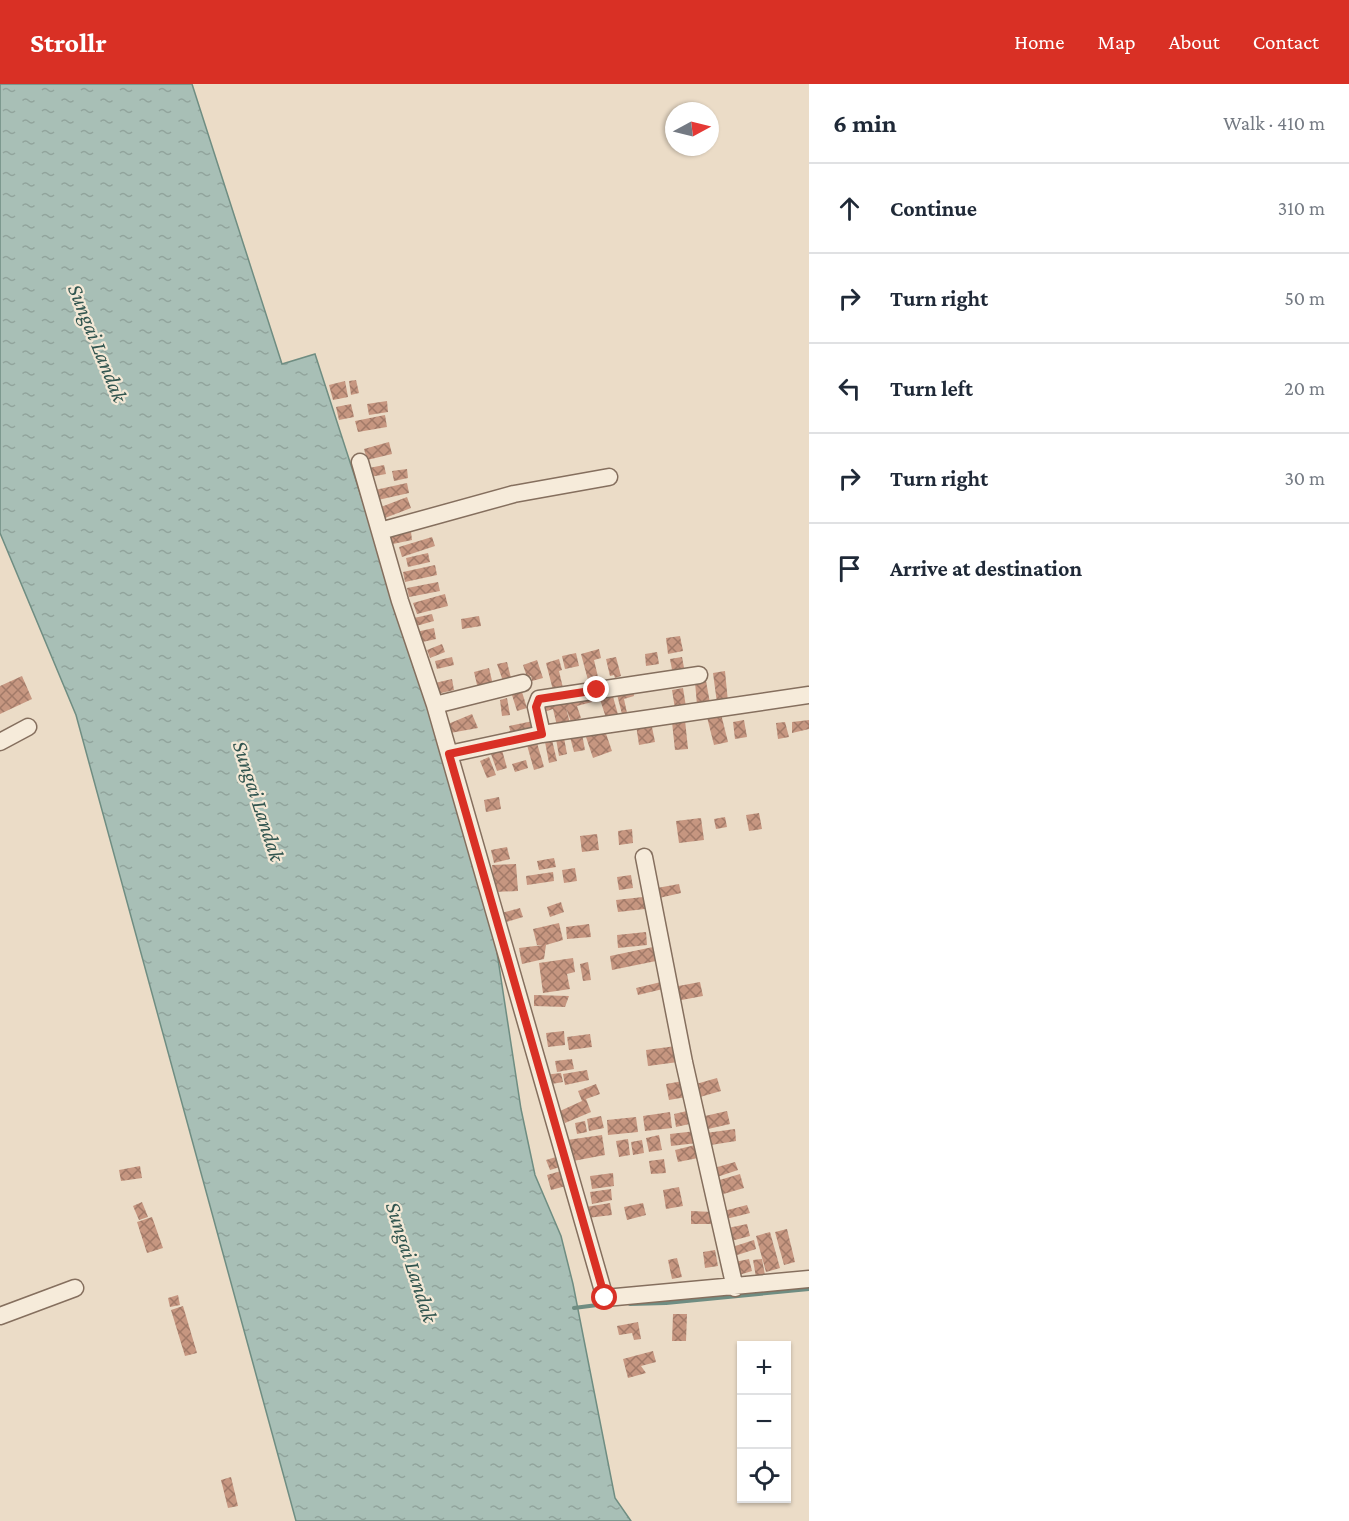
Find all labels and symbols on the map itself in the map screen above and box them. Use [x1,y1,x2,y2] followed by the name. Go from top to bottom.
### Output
[665,102,719,156] north arrow
[63,280,134,407] water label: Sungai Landak
[583,676,609,702] route end
[228,738,291,866] water label: Sungai Landak
[381,1199,444,1327] water label: Sungai Landak
[591,1284,617,1310] route start

